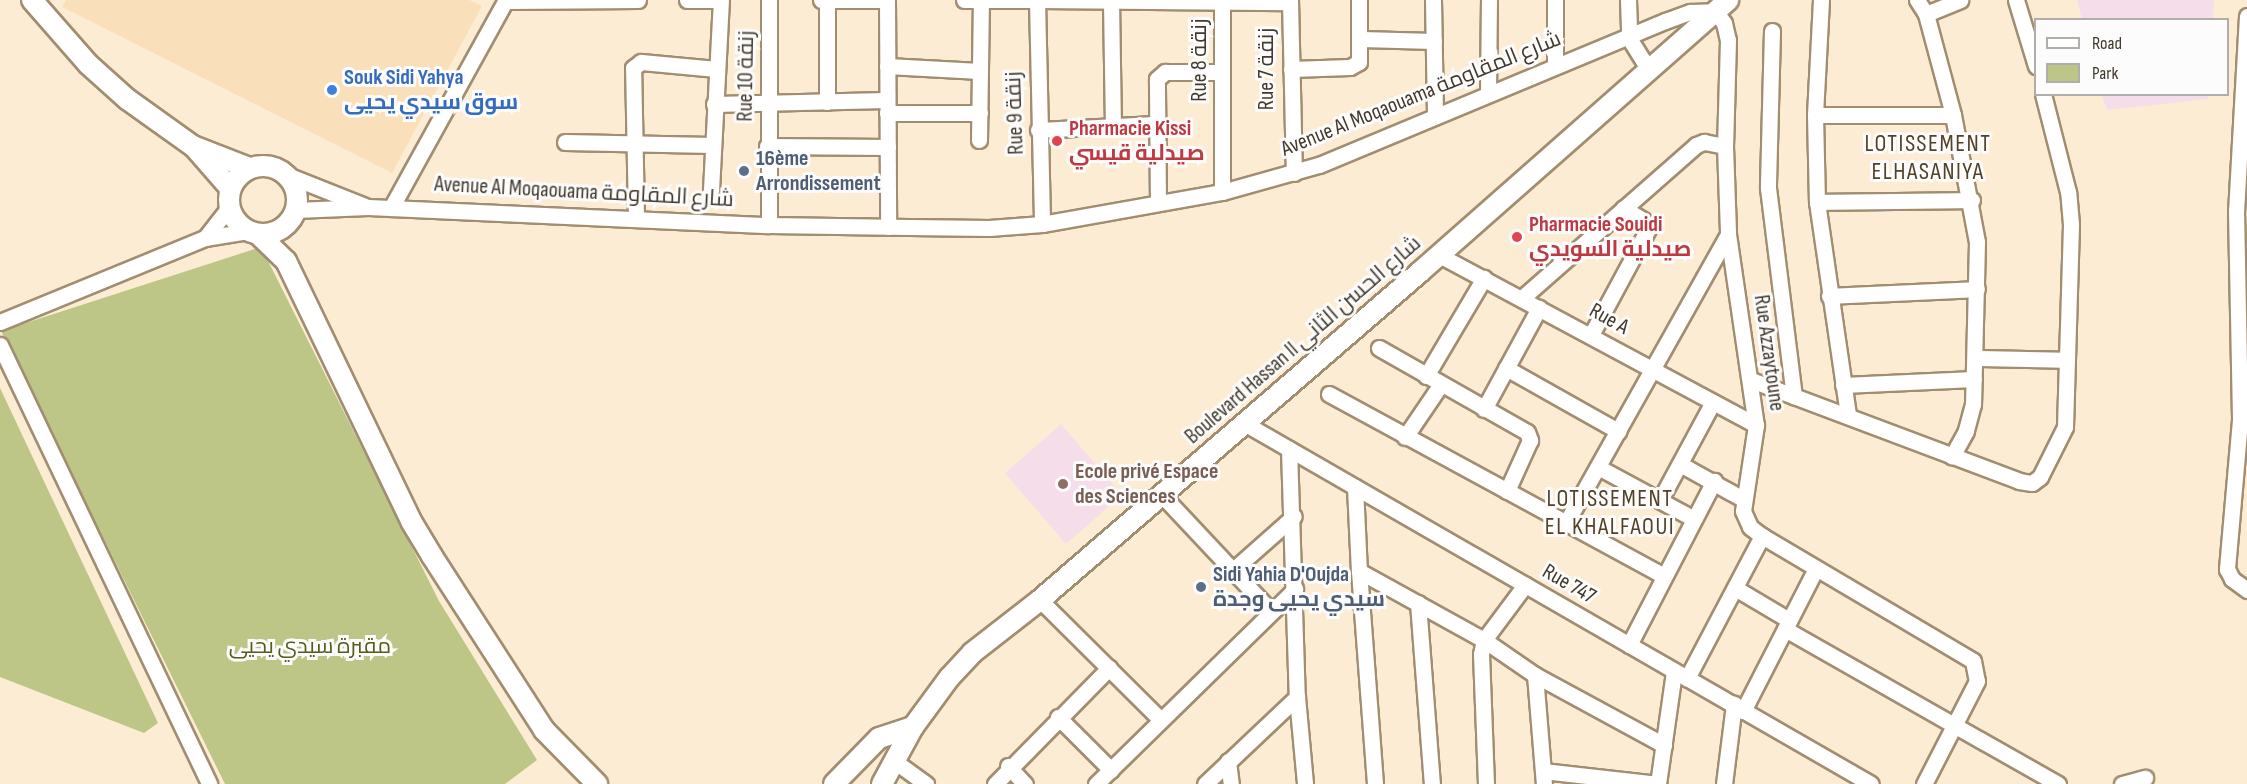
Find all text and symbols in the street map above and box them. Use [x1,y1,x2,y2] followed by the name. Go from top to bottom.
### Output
[1187,18,1213,102] street label: Rue 8 زنقة
[2034,18,2229,96] legend
[1277,26,1565,162] street label: Avenue Al Moqaouama شارع المقاومة
[1254,28,1280,110] street label: Rue 7 زنقة
[732,30,760,122] street label: Rue 10 زنقة
[2092,33,2122,54] text: Road
[2092,63,2118,84] text: Park
[344,64,518,116] place label: Souk Sidi Yahya سوق سيدي يحيى
[1000,71,1030,155] street label: Rue 9 زنقة
[325,83,339,97] marker: Souk Sidi Yahya سوق سيدي يحيى
[1069,115,1205,166] place label: Pharmacie Kissi صيدلية قيسي
[1864,130,1992,186] district label: LOTISSEMENT ELHASANIYA
[1050,134,1064,148] marker: Pharmacie Kissi صيدلية قيسي
[756,145,881,196] place label: 16ème Arrondissement
[737,164,751,178] marker: 16ème Arrondissement
[434,171,734,213] street label: Avenue Al Moqaouama شارع المقاومة
[1529,211,1691,262] place label: Pharmacie Souidi صيدلية السويدي
[1180,230,1426,450] street label: Boulevard Hassan II شارع الحسن الثاني
[1510,230,1524,244] marker: Pharmacie Souidi صيدلية السويدي
[1748,293,1790,413] street label: Rue Azzaytoune
[1585,297,1633,341] street label: Rue A
[1075,458,1218,510] place label: Ecole privé Espace des Sciences
[1056,477,1070,491] marker: Ecole privé Espace des Sciences
[1545,485,1675,541] district label: LOTISSEMENT EL KHALFAOUI
[1538,558,1600,610] street label: Rue 747
[1213,561,1385,612] place label: Sidi Yahia D'Oujda سيدي يحيى وجدة
[1194,580,1208,594] marker: Sidi Yahia D'Oujda سيدي يحيى وجدة
[229,634,391,660] park label: مقبرة سيدي يحيى

